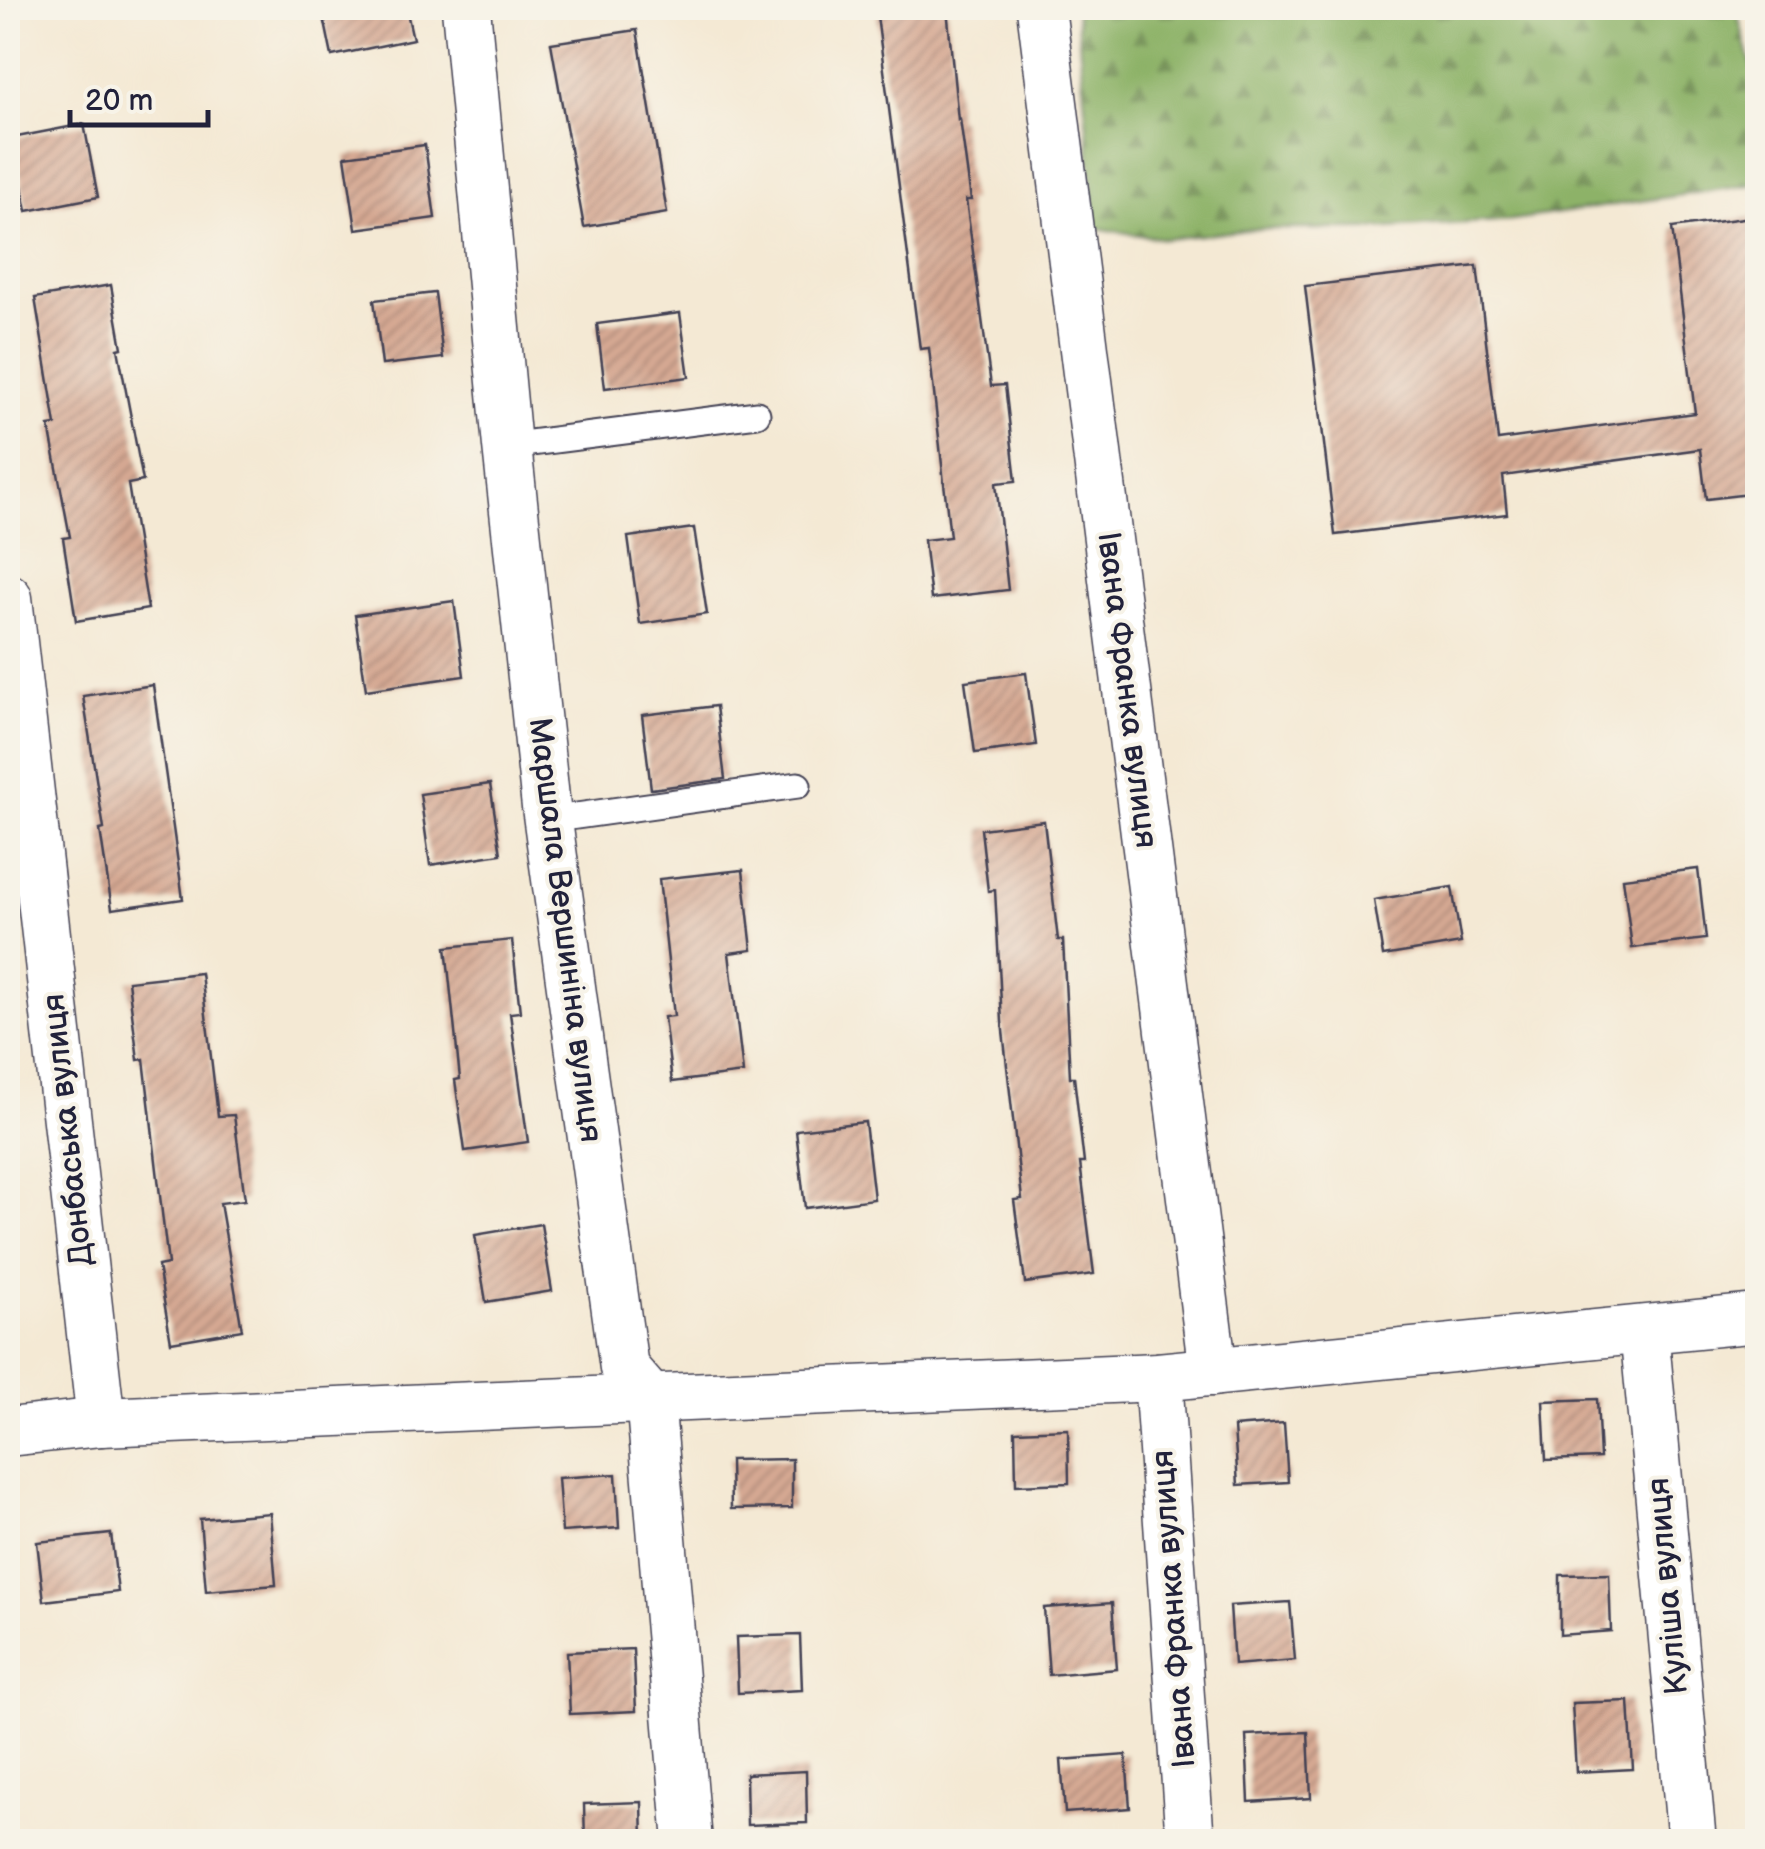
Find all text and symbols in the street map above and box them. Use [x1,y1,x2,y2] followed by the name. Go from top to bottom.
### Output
[70,65,208,127] scale bar
[85,83,153,119] text: 20 m
[1088,530,1166,850] street label: Івана Франка вулиця
[520,715,610,1145] street label: Маршала Вершиніна вулиця
[34,992,102,1268] street label: Донбаська вулиця
[1143,1449,1205,1769] street label: Івана Франка вулиця
[1639,1476,1697,1696] street label: Куліша вулиця

